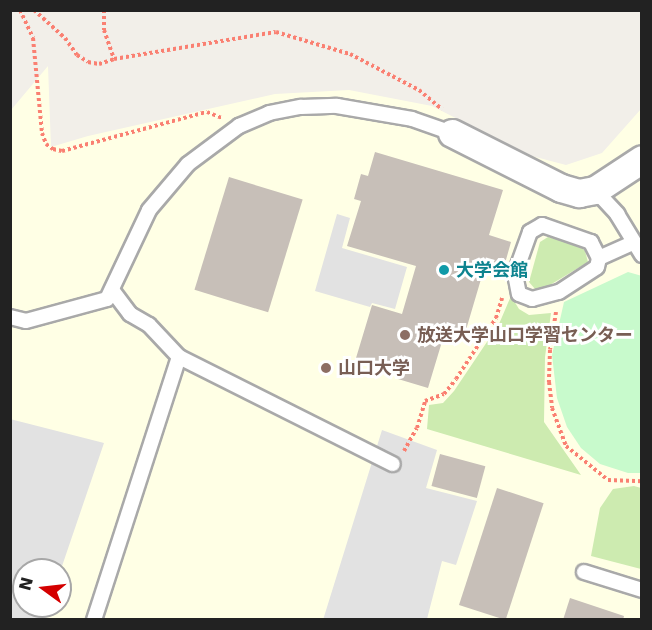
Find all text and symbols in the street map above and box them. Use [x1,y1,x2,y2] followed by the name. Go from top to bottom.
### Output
[456,259,528,281] place label: 大学会館
[437,263,451,277] marker: 大学会館
[417,324,633,346] place label: 放送大学山口学習センター
[398,328,412,342] marker: 放送大学山口学習センター
[338,357,410,379] place label: 山口大学
[319,361,333,375] marker: 山口大学
[12,558,72,618] north arrow
[15,575,37,593] text: N

